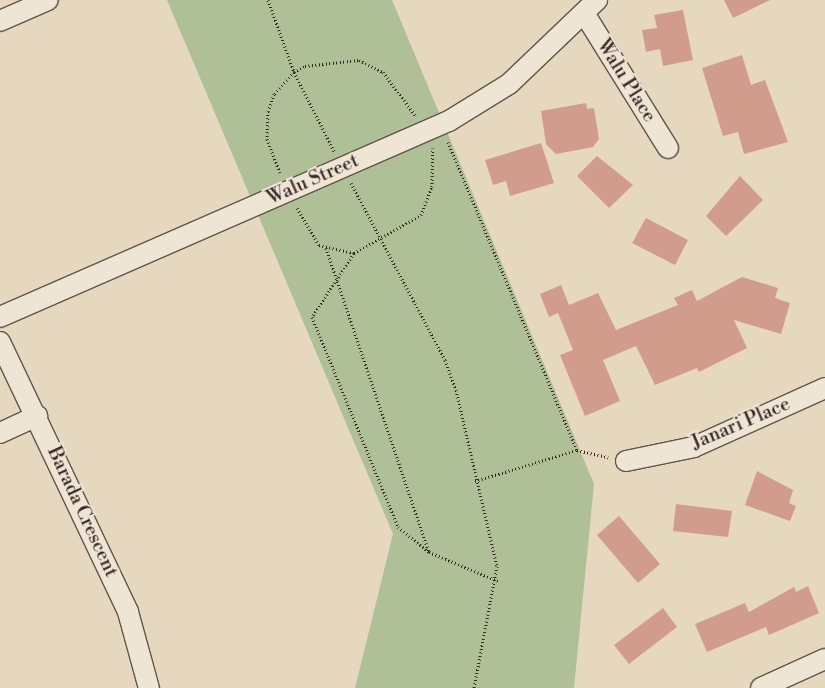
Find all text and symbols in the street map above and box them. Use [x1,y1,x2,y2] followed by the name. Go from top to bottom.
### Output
[592,35,660,127] street label: Walu Place
[264,150,362,210] street label: Walu Street
[688,393,794,455] street label: Janari Place
[42,443,122,581] street label: Barada Crescent

